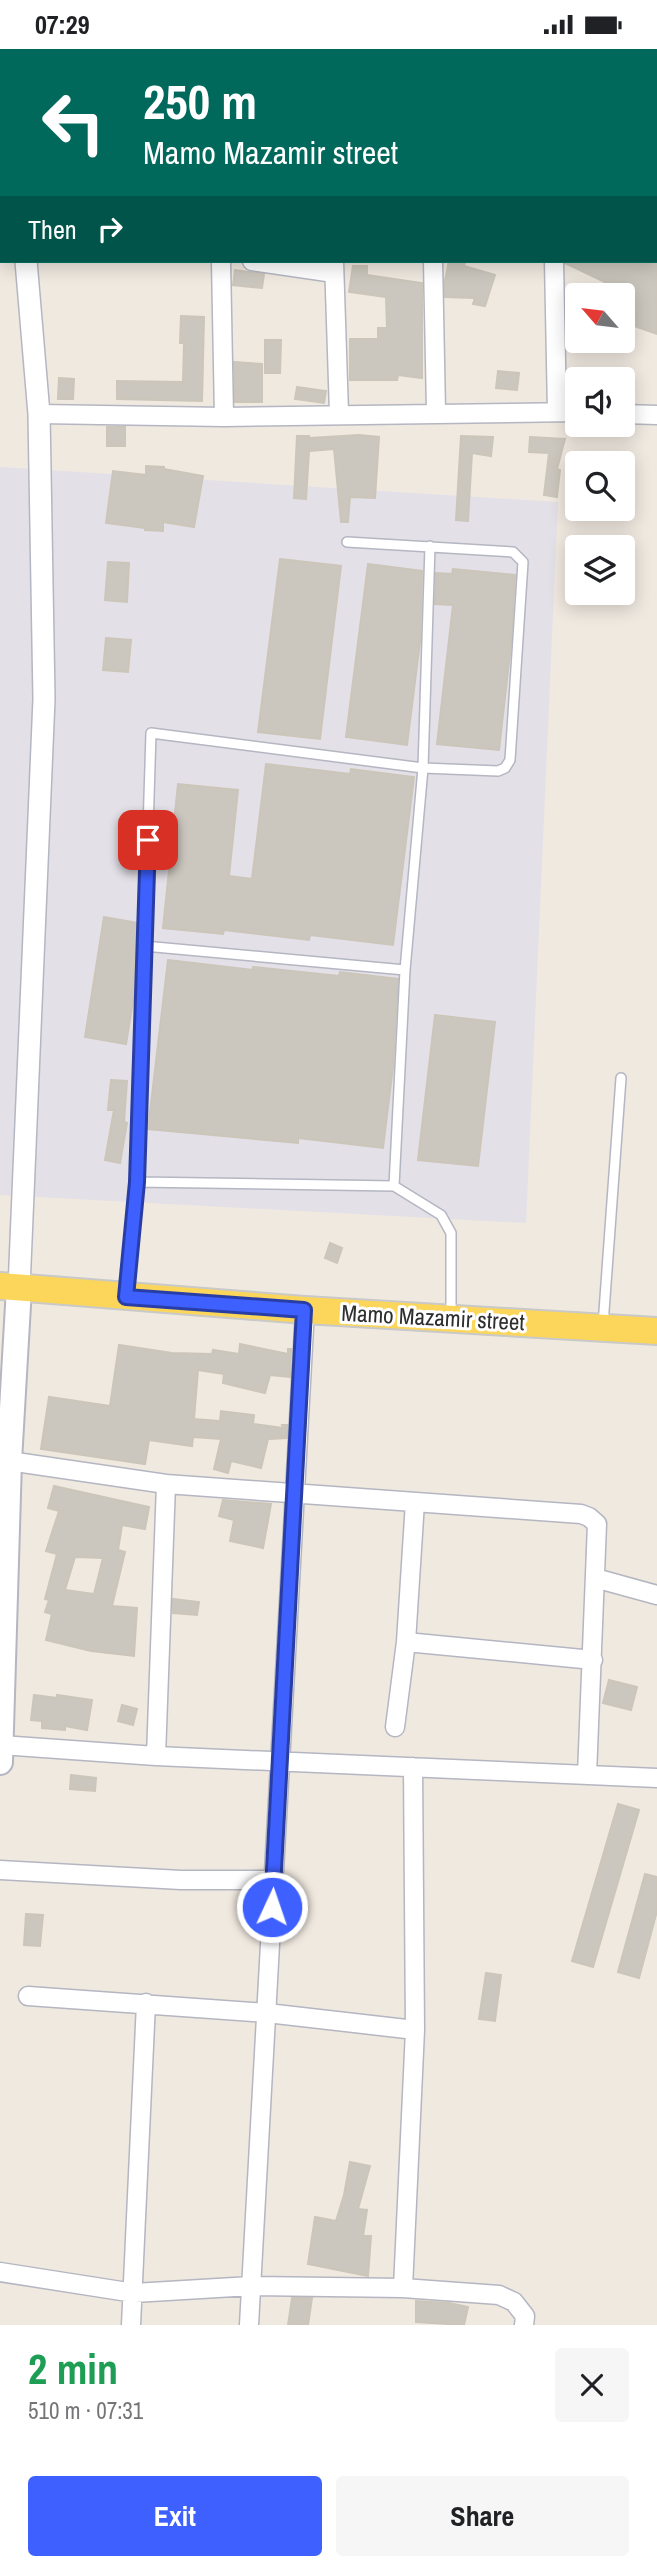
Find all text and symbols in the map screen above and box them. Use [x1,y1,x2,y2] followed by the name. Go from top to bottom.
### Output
[35,7,90,42] text: 07:29
[143,68,257,134] text: 250 m
[28,77,119,168] icon: left
[143,131,398,174] text: Mamo Mazamir street
[91,210,129,248] icon: right
[28,212,77,247] text: Then
[565,283,635,353] north arrow
[565,283,635,605] map controls
[565,367,635,437] button: sound
[565,451,635,521] button: search
[565,535,635,605] button: layers
[118,810,178,870] pin
[129,821,167,859] icon: arrive
[341,1297,525,1337] street label: Mamo Mazamir street
[235,1870,309,1944] position arrow
[28,2341,118,2397] text: 2 min
[555,2348,629,2422] button: close
[28,2395,143,2426] text: 510 m · 07:31
[28,2476,322,2556] button: Exit
[336,2476,629,2556] button: Share

